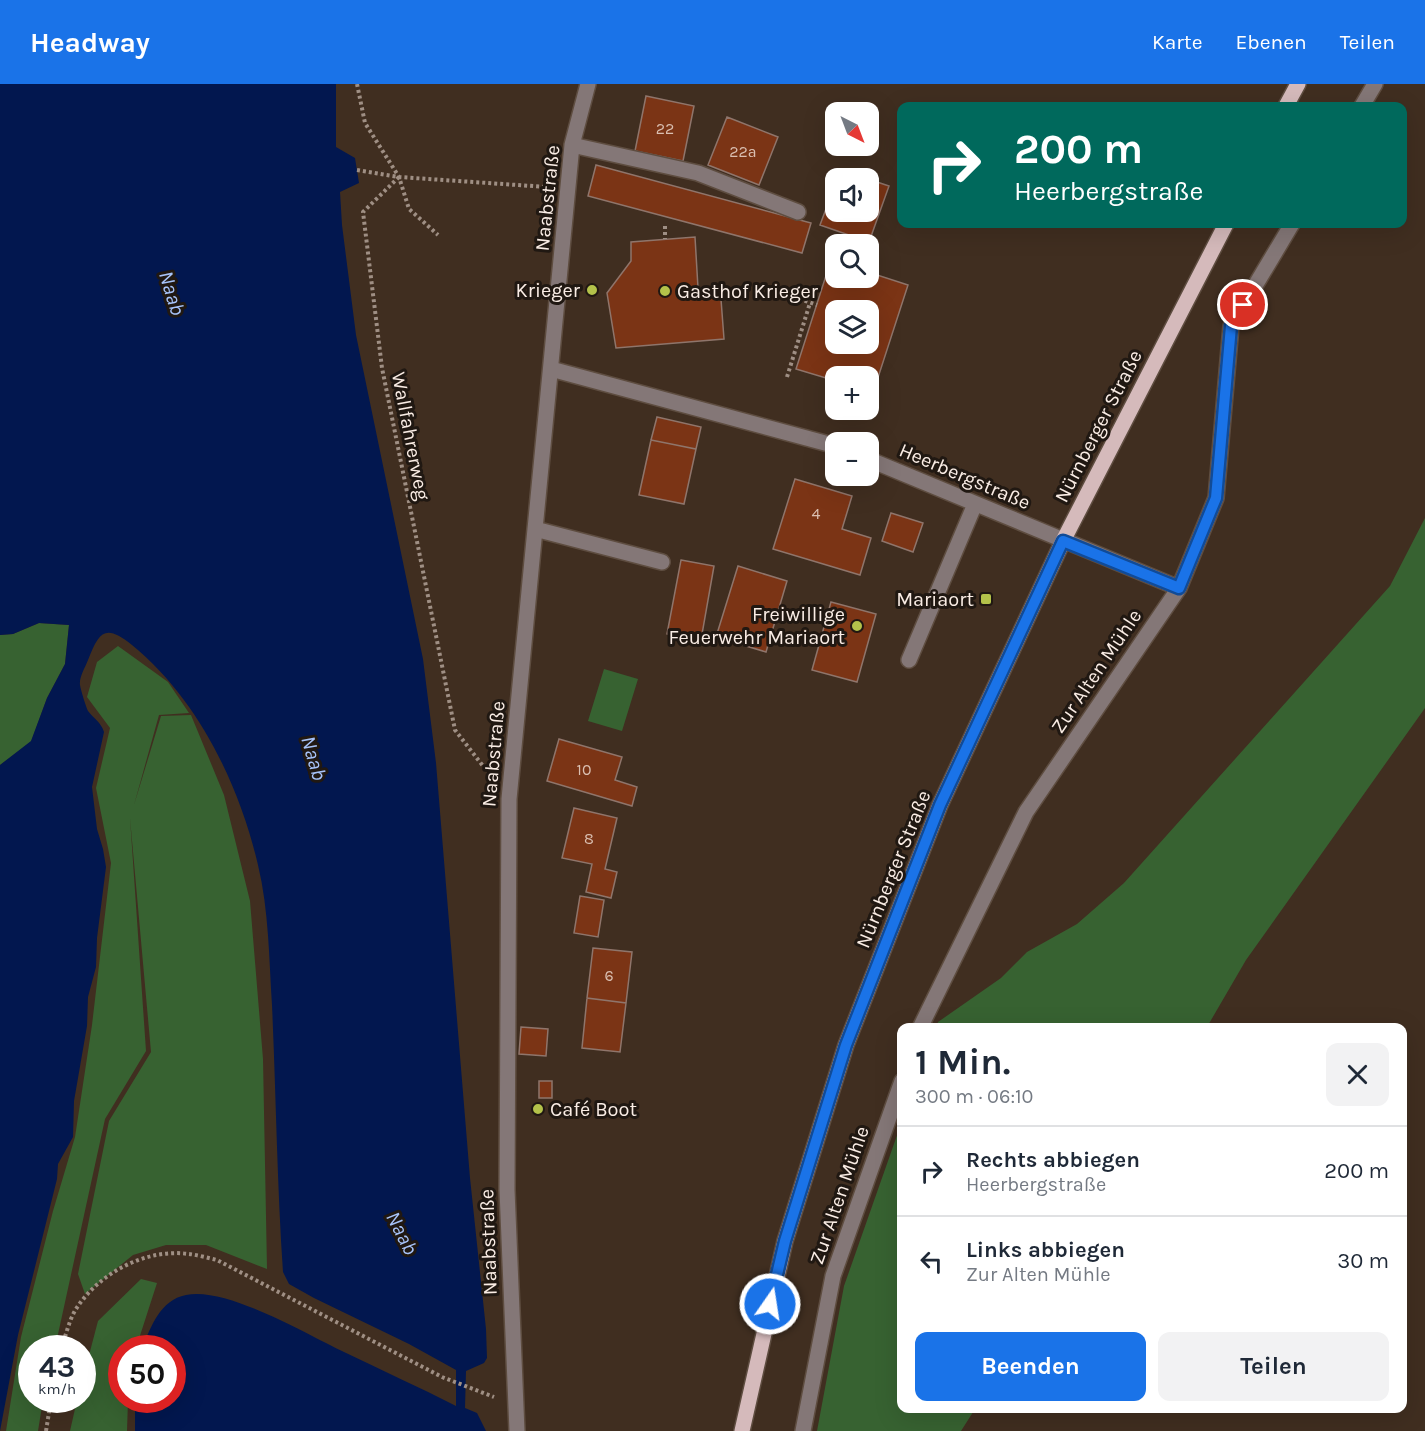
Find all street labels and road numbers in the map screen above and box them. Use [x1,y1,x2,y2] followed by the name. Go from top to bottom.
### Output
[531,144,564,252] street label: Naabstraße
[1050,346,1147,506] street label: Nürnberger Straße
[387,370,434,502] street label: Wallfahrerweg
[896,438,1034,514] street label: Heerbergstraße
[1046,605,1146,738] street label: Zur Alten Mühle
[477,700,510,808] street label: Naabstraße
[851,787,936,951] street label: Nürnberger Straße
[805,1123,874,1267] street label: Zur Alten Mühle
[475,1188,502,1296] street label: Naabstraße

